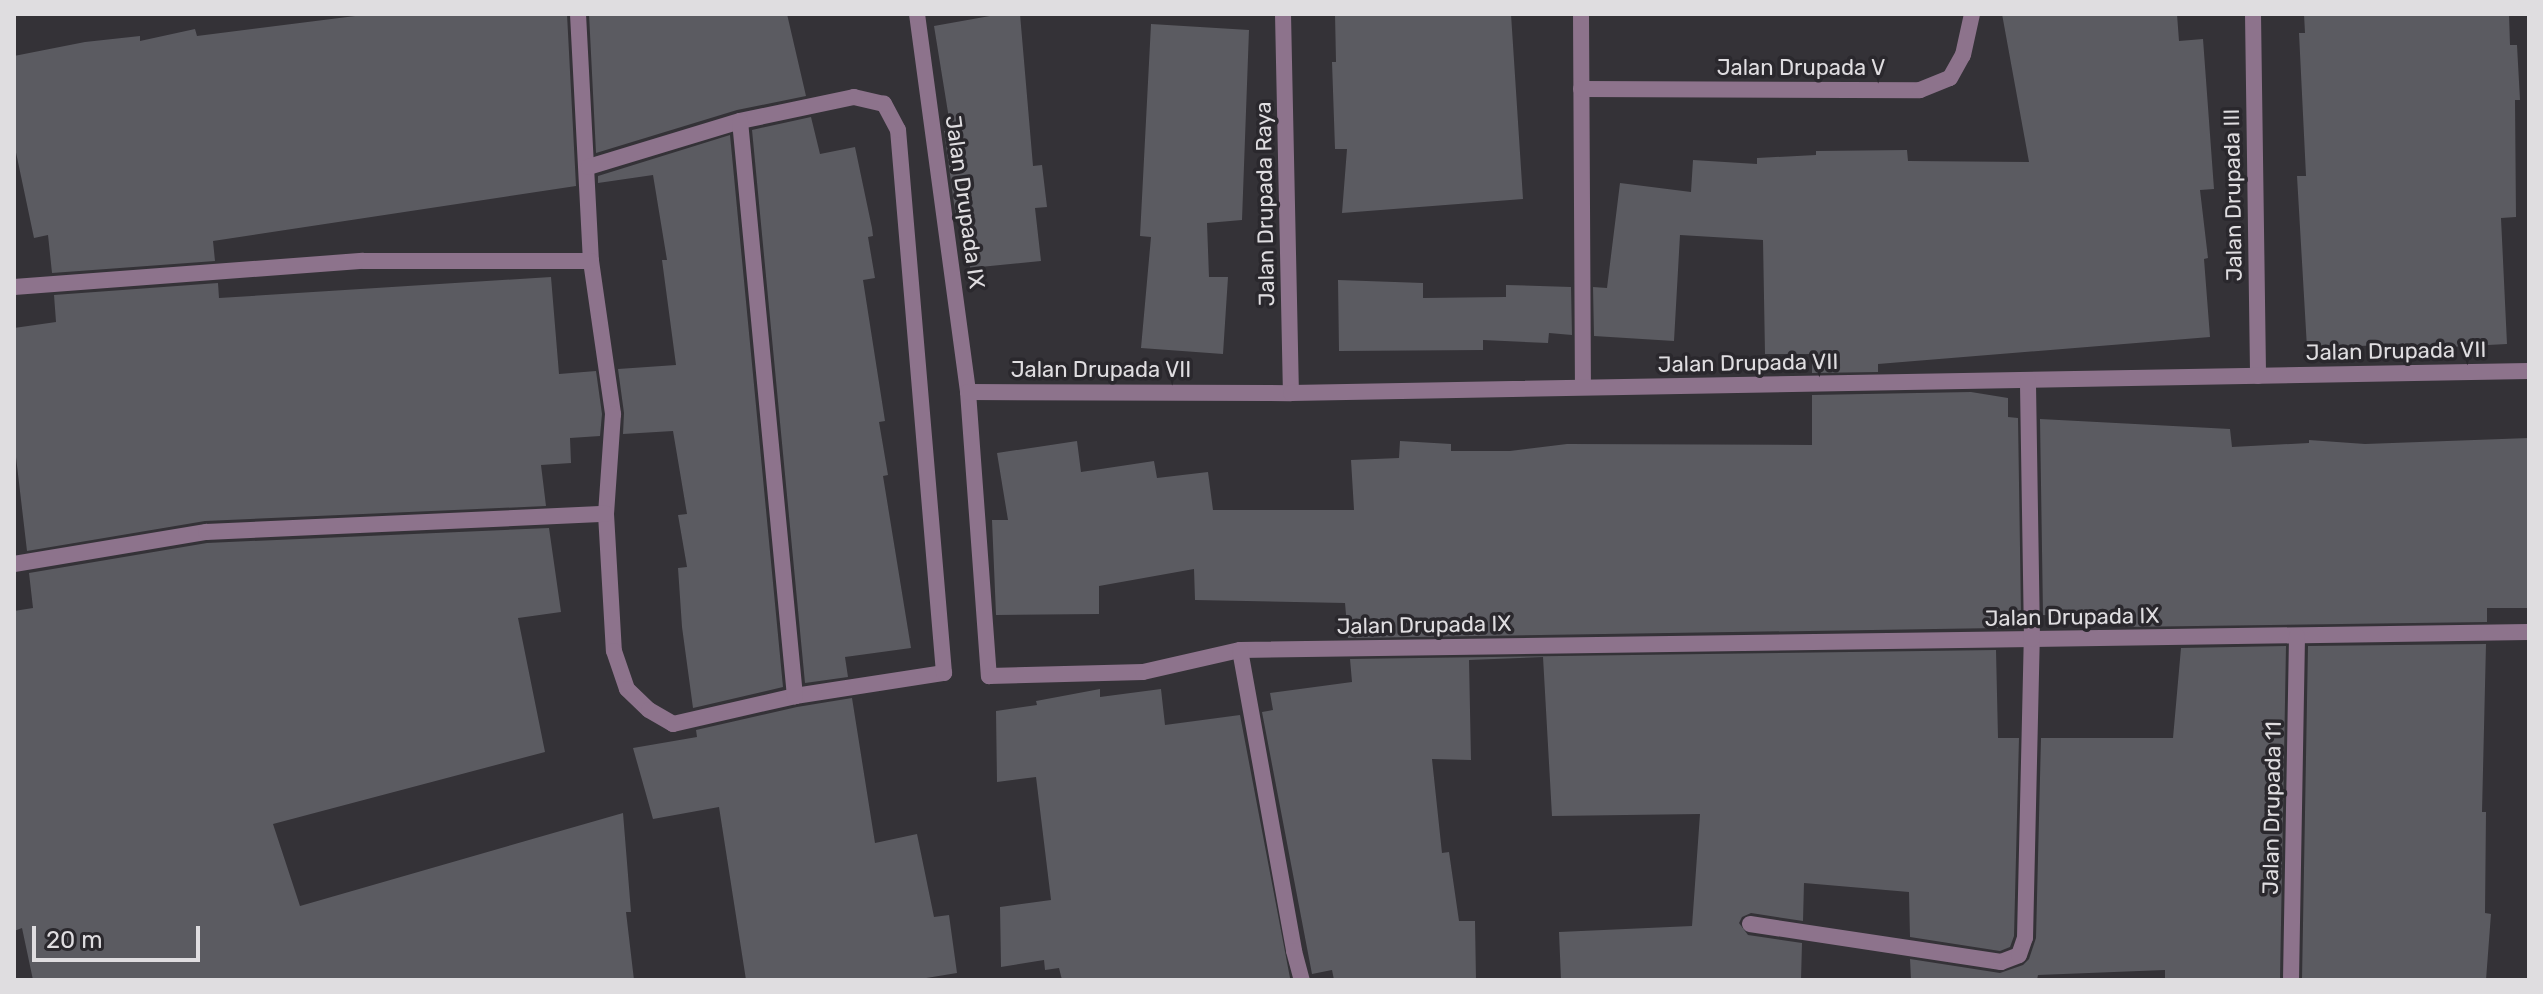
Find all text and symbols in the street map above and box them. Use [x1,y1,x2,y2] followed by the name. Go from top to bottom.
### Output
[1716,55,1886,81] street label: Jalan Drupada V
[1250,101,1280,307] street label: Jalan Drupada Raya
[2218,108,2248,282] street label: Jalan Drupada III
[940,114,990,290] street label: Jalan Drupada IX
[2305,336,2487,366] street label: Jalan Drupada VII
[1657,348,1839,378] street label: Jalan Drupada VII
[1010,357,1192,383] street label: Jalan Drupada VII
[1984,602,2160,632] street label: Jalan Drupada IX
[1336,610,1512,640] street label: Jalan Drupada IX
[2257,721,2287,895] street label: Jalan Drupada 11
[36,910,204,960] scale bar
[46,926,103,954] text: 20 m

